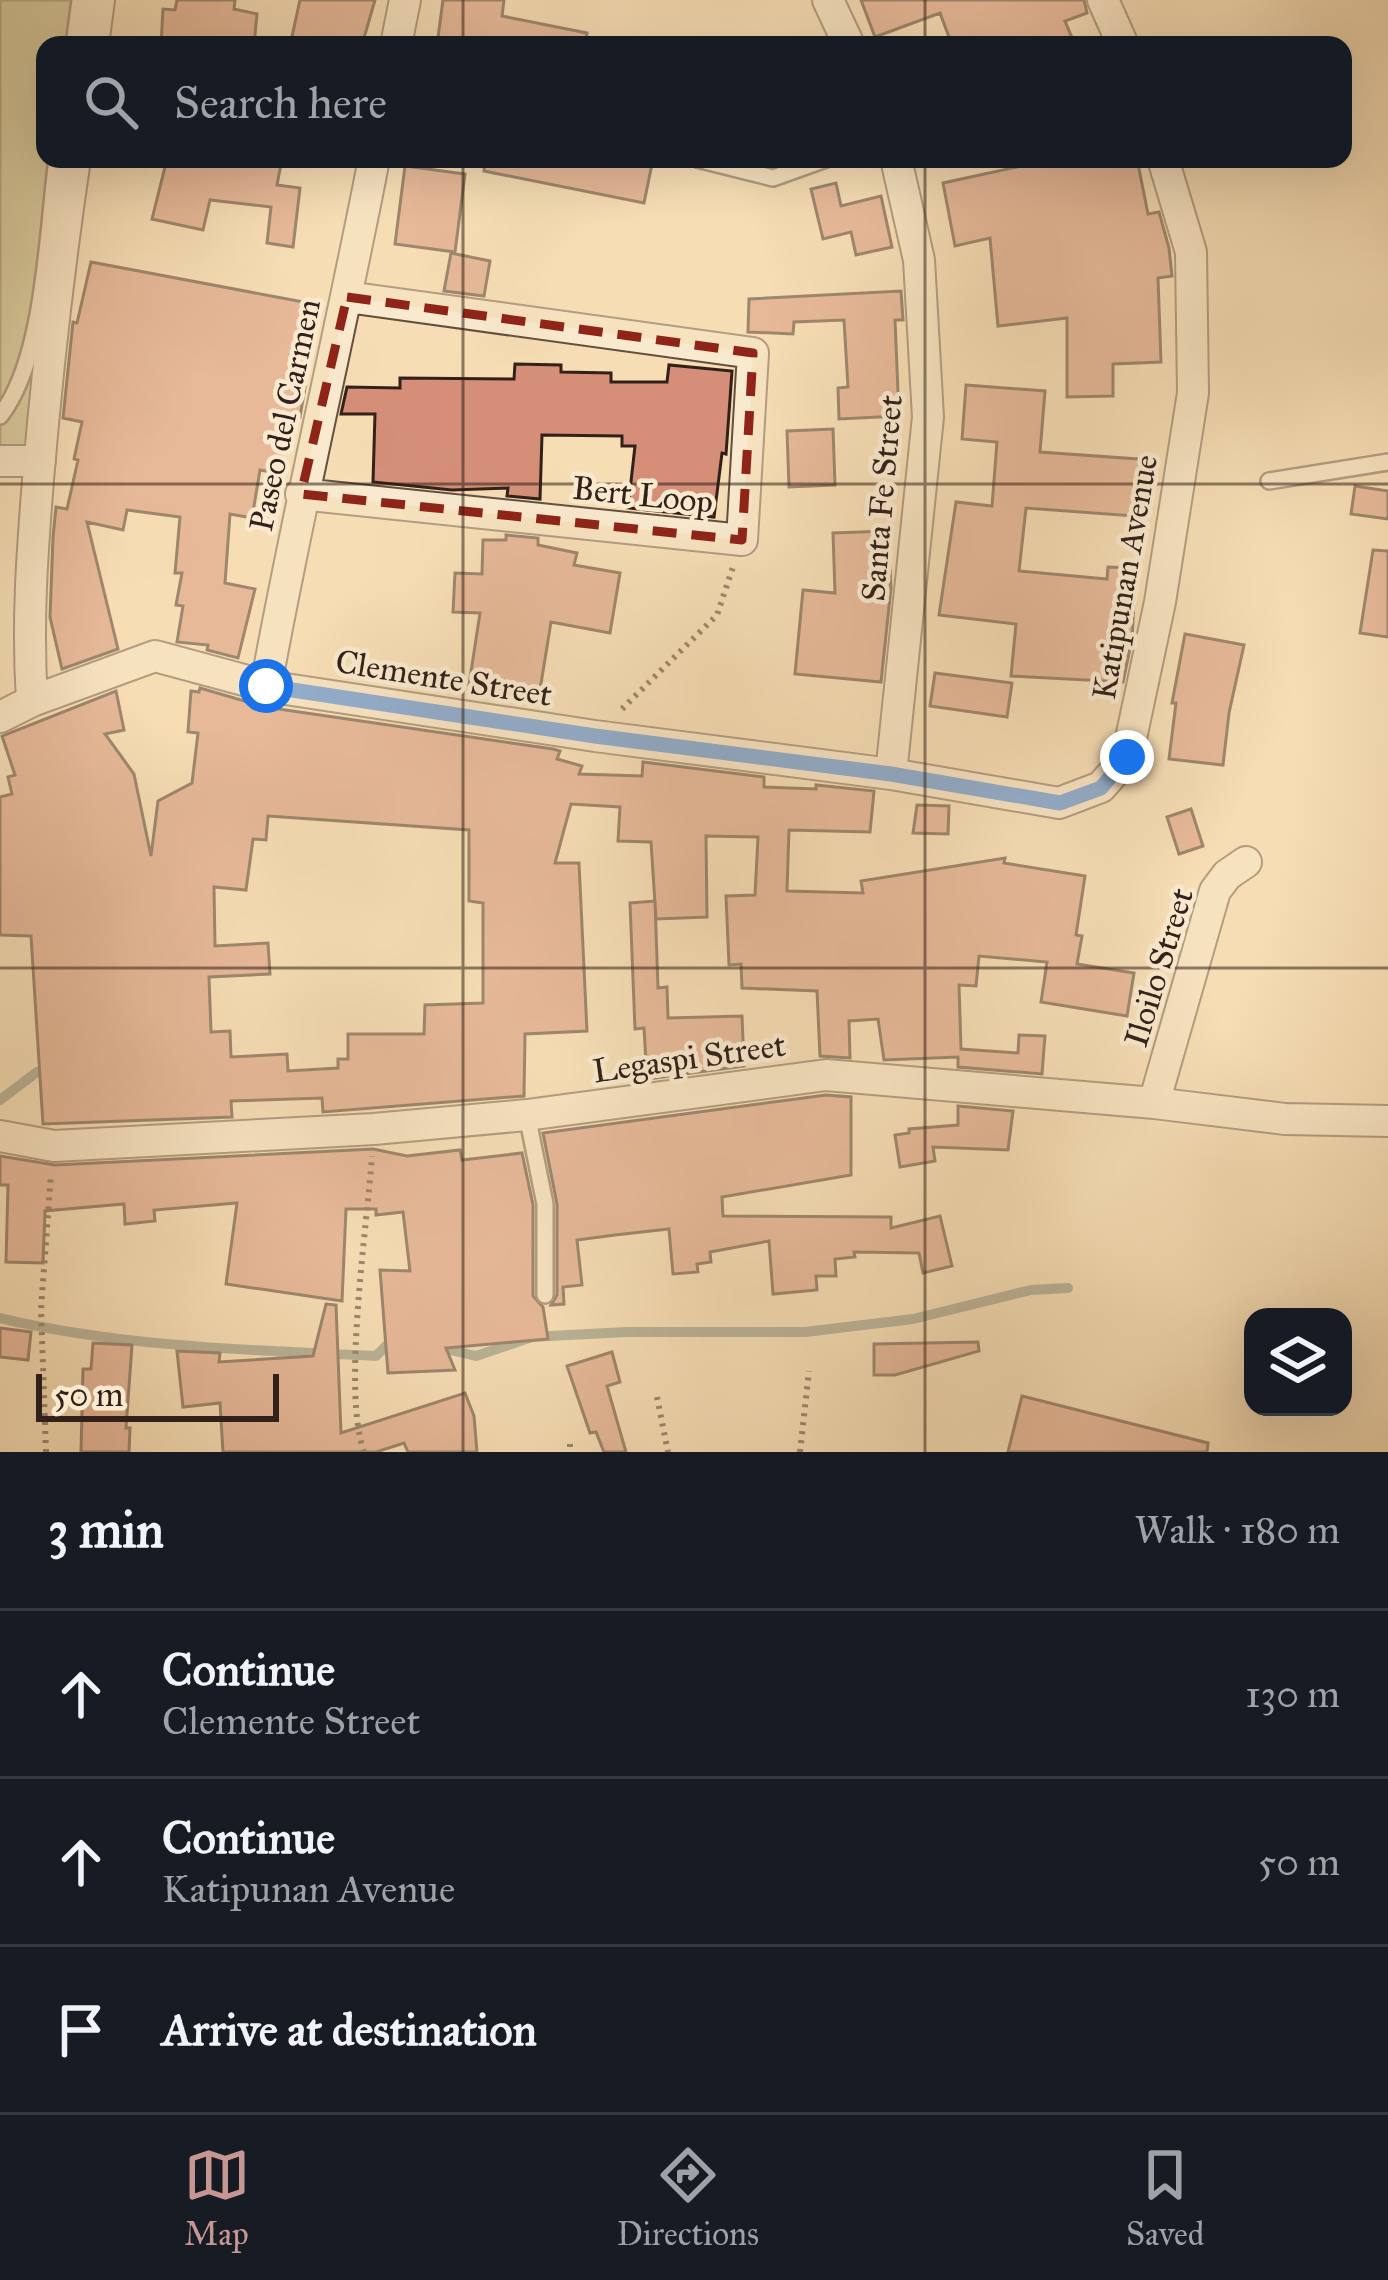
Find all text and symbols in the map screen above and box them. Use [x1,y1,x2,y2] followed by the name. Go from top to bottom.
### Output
[36,36,1352,168] search box
[78,69,144,135] icon: search
[174,75,387,130] text: Search here
[241,295,329,535] street label: Paseo del Carmen
[853,393,911,603] street label: Santa Fe Street
[1084,452,1166,703] street label: Katipunan Avenue
[570,468,715,522] street label: Bert Loop
[333,641,555,715] street label: Clemente Street
[239,659,293,713] route start
[1100,730,1154,784] route end
[1116,883,1202,1051] street label: Iloilo Street
[590,1025,788,1091] street label: Legaspi Street
[1244,1308,1352,1416] map controls
[1244,1308,1352,1416] button: layers
[36,1368,279,1421] scale bar
[54,1375,123,1415] text: 50 m
[48,1499,164,1561] text: 3 min
[1134,1506,1340,1554] text: Walk · 180 m
[162,1642,335,1697] text: Continue
[48,1661,114,1727] icon: ahead
[1245,1670,1340,1718] text: 130 m
[162,1697,420,1745] text: Clemente Street
[162,1810,335,1865] text: Continue
[48,1829,114,1895] icon: ahead
[1258,1838,1340,1886] text: 50 m
[162,1865,455,1913] text: Katipunan Avenue
[48,1997,114,2063] icon: arrive
[162,2002,537,2057] text: Arrive at destination
[184,2142,250,2254] tab: Map
[617,2142,759,2254] tab: Directions
[1126,2142,1204,2254] tab: Saved

